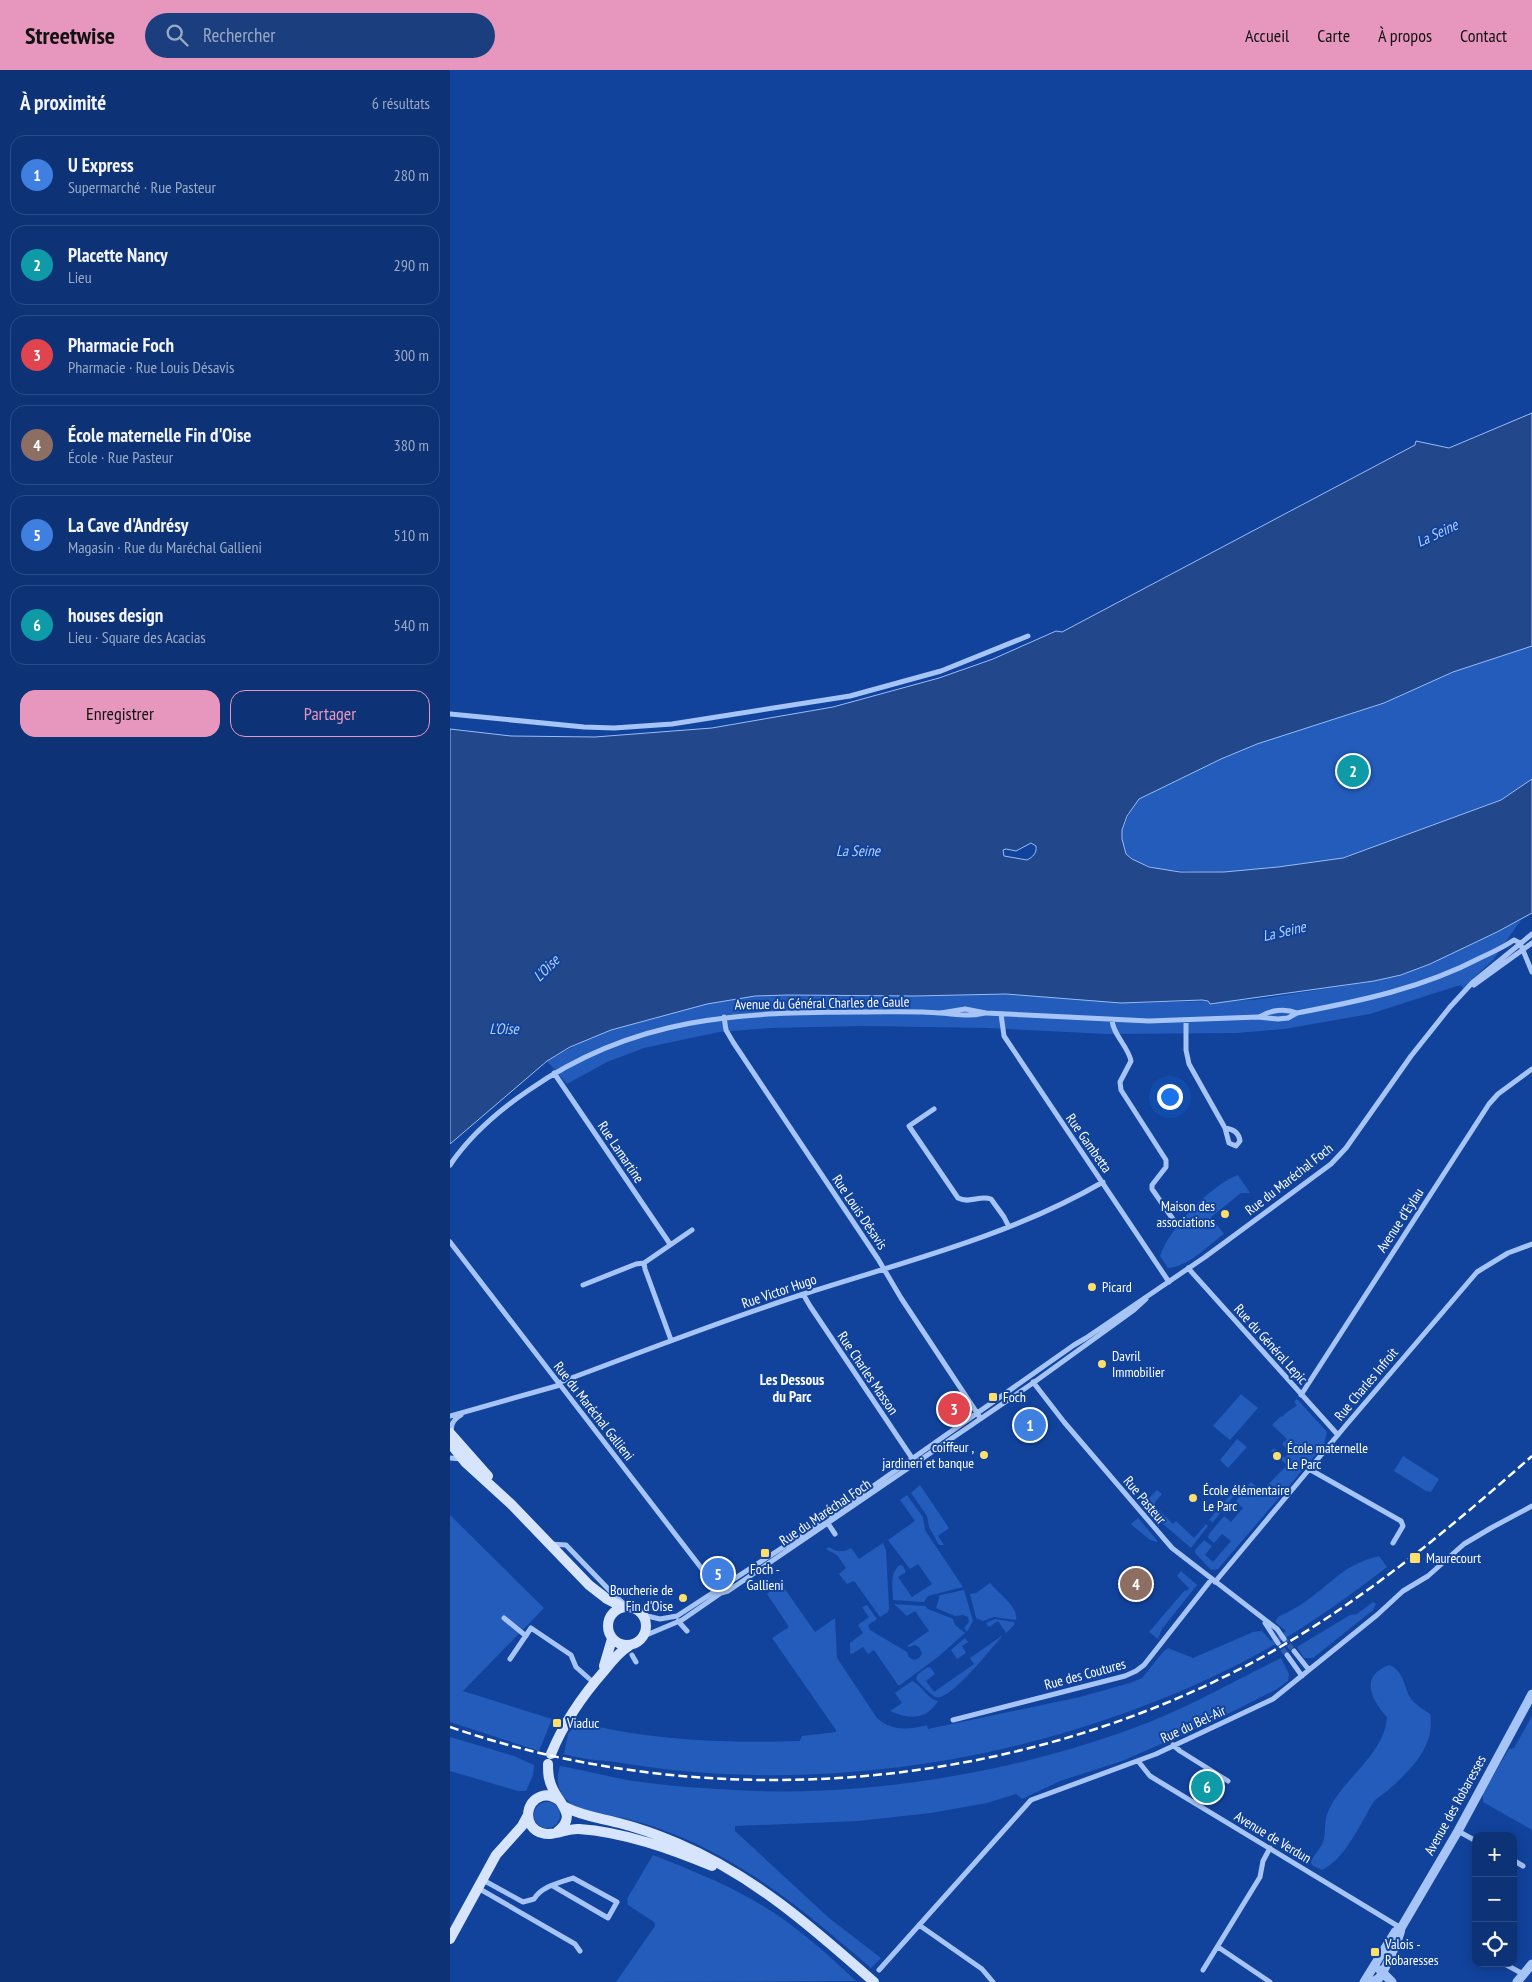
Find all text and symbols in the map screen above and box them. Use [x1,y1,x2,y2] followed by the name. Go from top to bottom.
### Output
[145,13,495,58] search box
[25,20,115,51] text: Streetwise
[163,21,191,49] icon: search
[203,23,276,47] text: Rechercher
[1245,24,1289,47] text: Accueil
[1317,24,1350,47] text: Carte
[1378,24,1432,47] text: À propos
[1460,24,1507,47] text: Contact
[20,89,106,116] text: À proximité
[372,93,430,113] text: 6 résultats
[68,153,134,177] text: U Express
[33,165,41,185] text: 1
[394,165,429,185] text: 280 m
[68,177,216,197] text: Supermarché · Rue Pasteur
[68,243,168,267] text: Placette Nancy
[33,255,41,275] text: 2
[394,255,429,275] text: 290 m
[68,267,92,287] text: Lieu
[68,333,174,357] text: Pharmacie Foch
[33,345,41,365] text: 3
[394,345,429,365] text: 300 m
[68,357,234,377] text: Pharmacie · Rue Louis Désavis
[68,423,251,447] text: École maternelle Fin d'Oise
[33,435,41,455] text: 4
[394,435,429,455] text: 380 m
[68,447,173,467] text: École · Rue Pasteur
[68,513,188,537] text: La Cave d'Andrésy
[1413,515,1462,551] water label: La Seine
[33,525,41,545] text: 5
[394,525,429,545] text: 510 m
[68,537,262,557] text: Magasin · Rue du Maréchal Gallieni
[68,603,163,627] text: houses design
[33,615,41,635] text: 6
[394,615,429,635] text: 540 m
[68,627,206,647] text: Lieu · Square des Acacias
[20,690,220,737] button: Enregistrer
[230,690,430,737] button: Partager
[1337,752,1369,790] pin: 2
[836,841,881,860] water label: La Seine
[1260,917,1308,945] water label: La Seine
[529,950,564,985] water label: L'Oise
[734,992,910,1014] street label: Avenue du Général Charles de Gaule
[489,1019,520,1038] water label: L’Oise
[1157,1084,1183,1110] your location
[1062,1110,1116,1176] street label: Rue Gambetta
[594,1118,648,1186] street label: Rue Lamartine
[1241,1139,1337,1219] street label: Rue du Maréchal Foch
[828,1171,892,1253] street label: Rue Louis Désavis
[1373,1184,1427,1256] street label: Avenue d'Eylau
[1156,1197,1215,1231] place label: Maison des associations
[1219,1208,1231,1220] marker: Maison des associations
[739,1270,819,1312] street label: Rue Victor Hugo
[1102,1278,1132,1296] place label: Picard
[1086,1281,1098,1293] marker: Picard
[1230,1300,1312,1388] street label: Rue du Général Lepic
[834,1328,902,1418] street label: Rue Charles Masson
[1330,1344,1402,1424] street label: Rue Charles Infroit
[1112,1347,1165,1381] place label: Davril Immobilier
[550,1358,638,1464] street label: Rue du Maréchal Gallieni
[1096,1358,1108,1370] marker: Davril Immobilier
[760,1370,824,1406] district label: Les Dessous du Parc
[1003,1388,1026,1406] place label: Foch
[938,1390,970,1428] pin: 3
[987,1391,999,1403] marker: Foch
[1014,1406,1046,1444] pin: 1
[882,1438,974,1472] place label: coiffeur , jardineri et banque
[1287,1439,1368,1473] place label: École maternelle Le Parc
[978,1449,990,1461] marker: coiffeur , jardineri et banque
[1271,1450,1283,1462] marker: École maternelle Le Parc
[1120,1472,1170,1528] street label: Rue Pasteur
[776,1475,874,1549] street label: Rue du Maréchal Foch
[1203,1481,1290,1515] place label: École élémentaire Le Parc
[1187,1492,1199,1504] marker: École élémentaire Le Parc
[759,1547,771,1559] marker: Foch - Gallieni
[1426,1549,1481,1567] place label: Maurecourt
[1408,1551,1422,1565] marker: Maurecourt
[702,1555,734,1593] pin: 5
[746,1560,784,1594] place label: Foch - Gallieni
[1120,1565,1152,1603] pin: 4
[610,1581,673,1615] place label: Boucherie de Fin d'Oise
[677,1592,689,1604] marker: Boucherie de Fin d'Oise
[1042,1654,1128,1694] street label: Rue des Coutures
[1158,1701,1229,1747] street label: Rue du Bel-Air
[566,1714,599,1732] place label: Viaduc
[551,1717,563,1729] marker: Viaduc
[1420,1752,1490,1858] street label: Avenue des Robaresses
[1191,1768,1223,1806] pin: 6
[1231,1807,1315,1867] street label: Avenue de Verdun
[1472,1832,1517,1967] map controls
[1472,1832,1517,1877] button: +
[1472,1877,1517,1922] button: −
[1472,1922,1517,1967] button: locate
[1384,1935,1439,1969] place label: Valois - Robaresses
[1369,1946,1381,1958] marker: Valois - Robaresses

